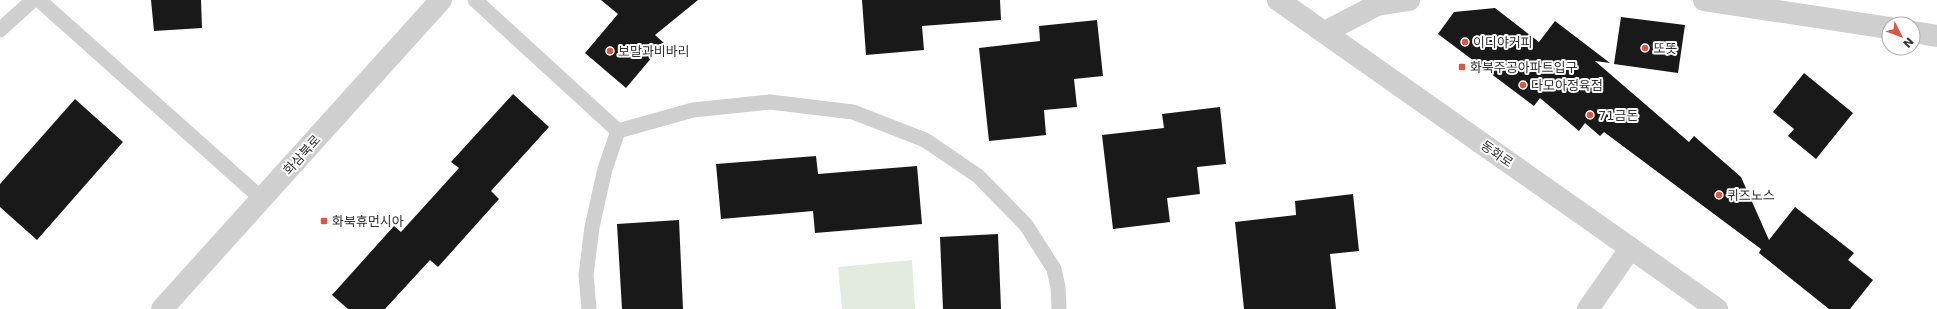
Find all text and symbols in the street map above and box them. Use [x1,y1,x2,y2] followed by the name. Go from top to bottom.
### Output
[1881,16,1921,56] north arrow
[1473,35,1533,50] place label: 이디야커피
[1900,35,1916,50] text: N
[1460,37,1470,47] marker: 이디야커피
[1653,41,1677,56] place label: 또똣
[1640,43,1650,53] marker: 또똣
[618,44,690,59] place label: 보말과비바리
[605,46,615,56] marker: 보말과비바리
[1470,60,1578,75] place label: 화북주공아파트입구
[1457,62,1467,72] marker: 화북주공아파트입구
[1531,78,1603,93] place label: 다모아정육점
[1518,80,1528,90] marker: 다모아정육점
[1598,108,1639,123] place label: 71금돈
[1585,110,1595,120] marker: 71금돈
[280,132,324,178] street label: 화삼북로
[1478,138,1516,170] street label: 동화로
[1727,188,1775,203] place label: 퀴즈노스
[1714,190,1724,200] marker: 퀴즈노스
[332,214,404,229] place label: 화북휴먼시아
[319,216,329,226] marker: 화북휴먼시아

